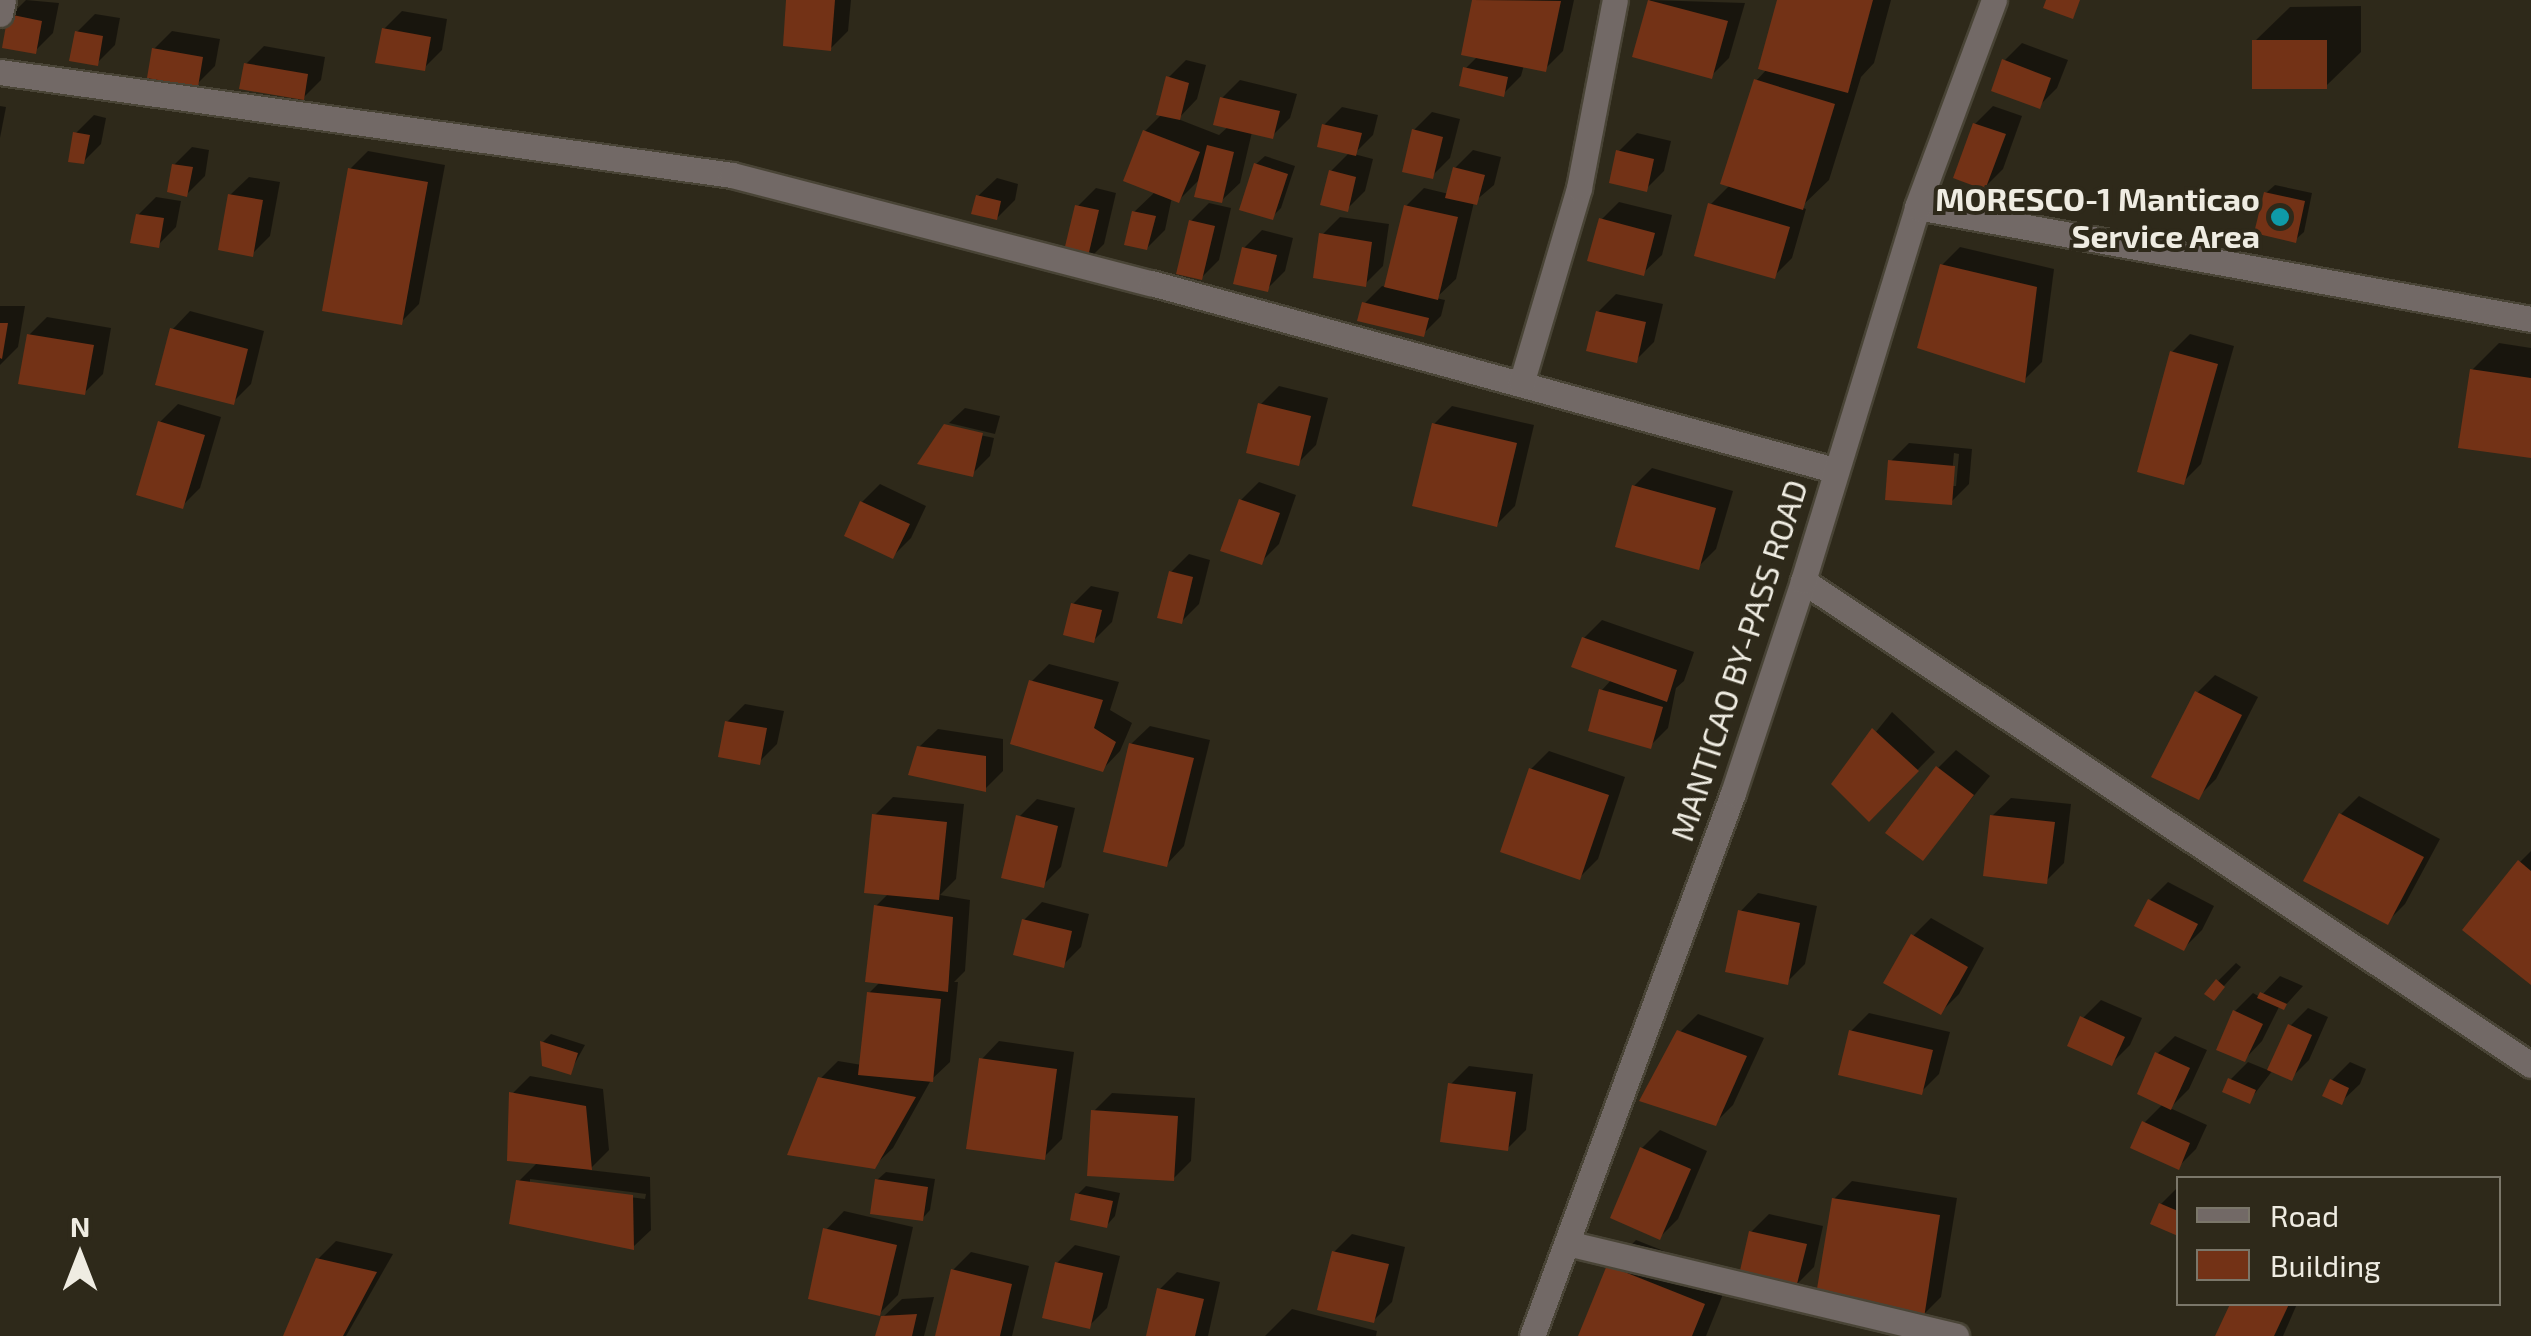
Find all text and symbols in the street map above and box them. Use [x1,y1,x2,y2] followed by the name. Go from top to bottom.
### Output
[1935,180,2260,255] place label: MORESCO-1 Manticao Service Area
[2269,206,2291,228] marker: MORESCO-1 Manticao Service Area
[1661,475,1815,845] street label: MANTICAO BY-PASS ROAD
[2176,1176,2501,1306] legend
[2270,1197,2339,1233] text: Road
[30,1206,130,1306] north arrow
[70,1209,90,1243] text: N
[2270,1247,2381,1283] text: Building

